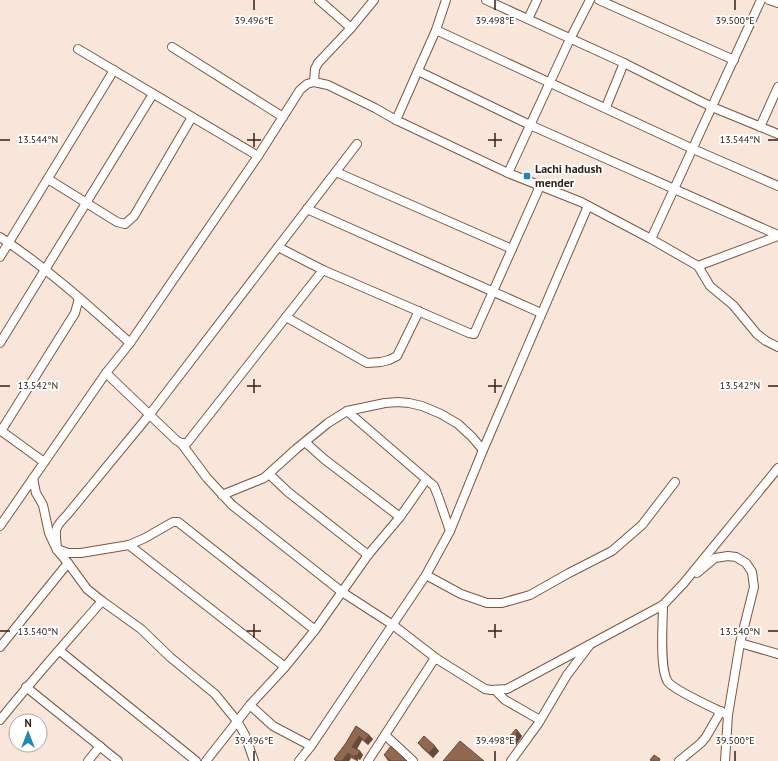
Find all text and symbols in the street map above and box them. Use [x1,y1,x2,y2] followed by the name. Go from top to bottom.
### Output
[235,14,274,27] text: 39.496°E
[476,14,515,27] text: 39.498°E
[716,14,755,27] text: 39.500°E
[18,133,58,146] text: 13.544°N
[720,133,760,146] text: 13.544°N
[535,161,602,190] place label: Lachi hadush mender
[522,171,532,181] marker: Lachi hadush mender
[18,379,58,392] text: 13.542°N
[720,379,760,392] text: 13.542°N
[18,625,58,638] text: 13.540°N
[720,625,760,638] text: 13.540°N
[8,713,48,753] north arrow
[24,716,32,730] text: N
[235,734,274,747] text: 39.496°E
[476,734,515,747] text: 39.498°E
[716,734,755,747] text: 39.500°E

